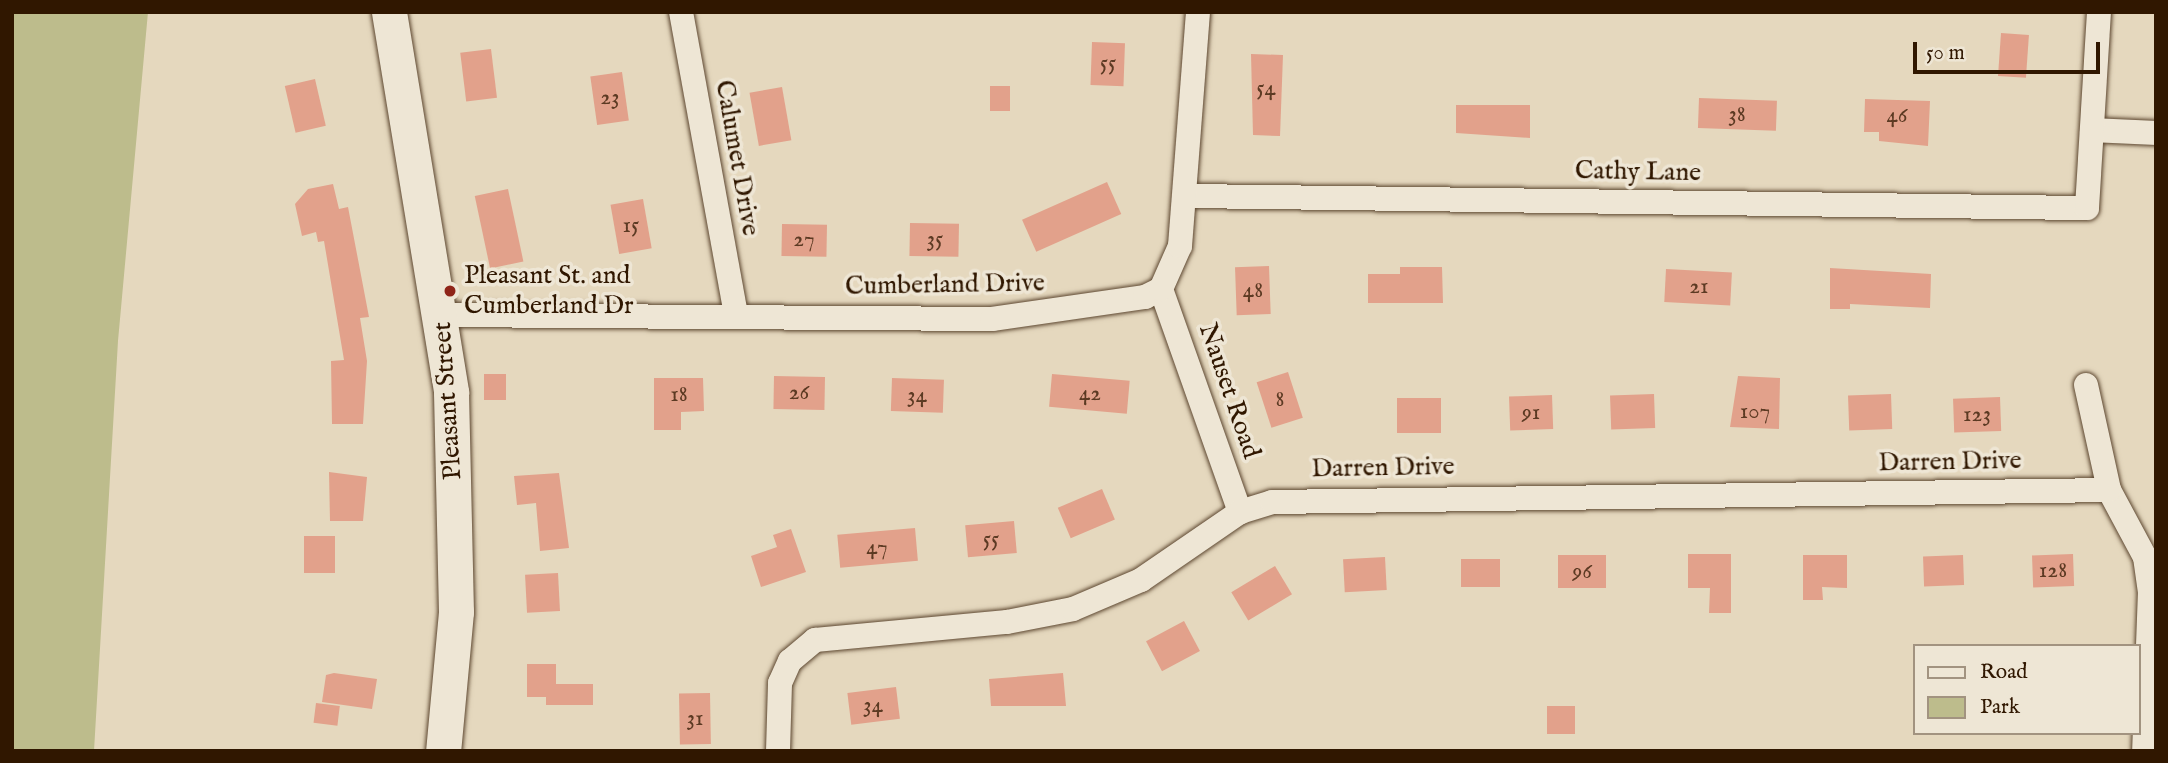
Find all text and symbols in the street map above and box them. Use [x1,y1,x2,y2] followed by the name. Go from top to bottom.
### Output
[1916,28,2103,72] scale bar
[1926,40,1965,67] text: 50 m
[1100,50,1116,78] house number: 55
[1256,75,1276,103] house number: 54
[708,78,766,238] street label: Calumet Drive
[600,84,620,112] house number: 23
[1728,101,1746,129] house number: 38
[1887,102,1907,130] house number: 46
[1575,155,1701,189] street label: Cathy Lane
[623,212,639,240] house number: 15
[793,226,815,254] house number: 27
[927,226,943,254] house number: 35
[464,260,634,322] place label: Pleasant St. and Cumberland Dr
[845,268,1045,302] street label: Cumberland Drive
[1689,273,1709,301] house number: 21
[1243,277,1263,305] house number: 48
[442,283,458,299] marker: Pleasant St. and Cumberland Dr
[1191,319,1267,463] street label: Nauset Road
[427,321,469,481] street label: Pleasant Street
[789,379,809,407] house number: 26
[1079,380,1101,408] house number: 42
[670,381,688,409] house number: 18
[907,382,927,410] house number: 34
[1275,386,1285,414] house number: 8
[1740,398,1770,426] house number: 107
[1522,399,1540,427] house number: 91
[1963,401,1991,429] house number: 123
[1878,445,2022,479] street label: Darren Drive
[1311,451,1455,485] street label: Darren Drive
[983,526,999,554] house number: 55
[866,534,888,562] house number: 47
[2039,557,2067,585] house number: 128
[1572,558,1592,586] house number: 96
[1912,644,2140,735] legend
[1980,659,2027,686] text: Road
[863,692,883,720] house number: 34
[1980,694,2020,721] text: Park
[686,705,704,733] house number: 31

